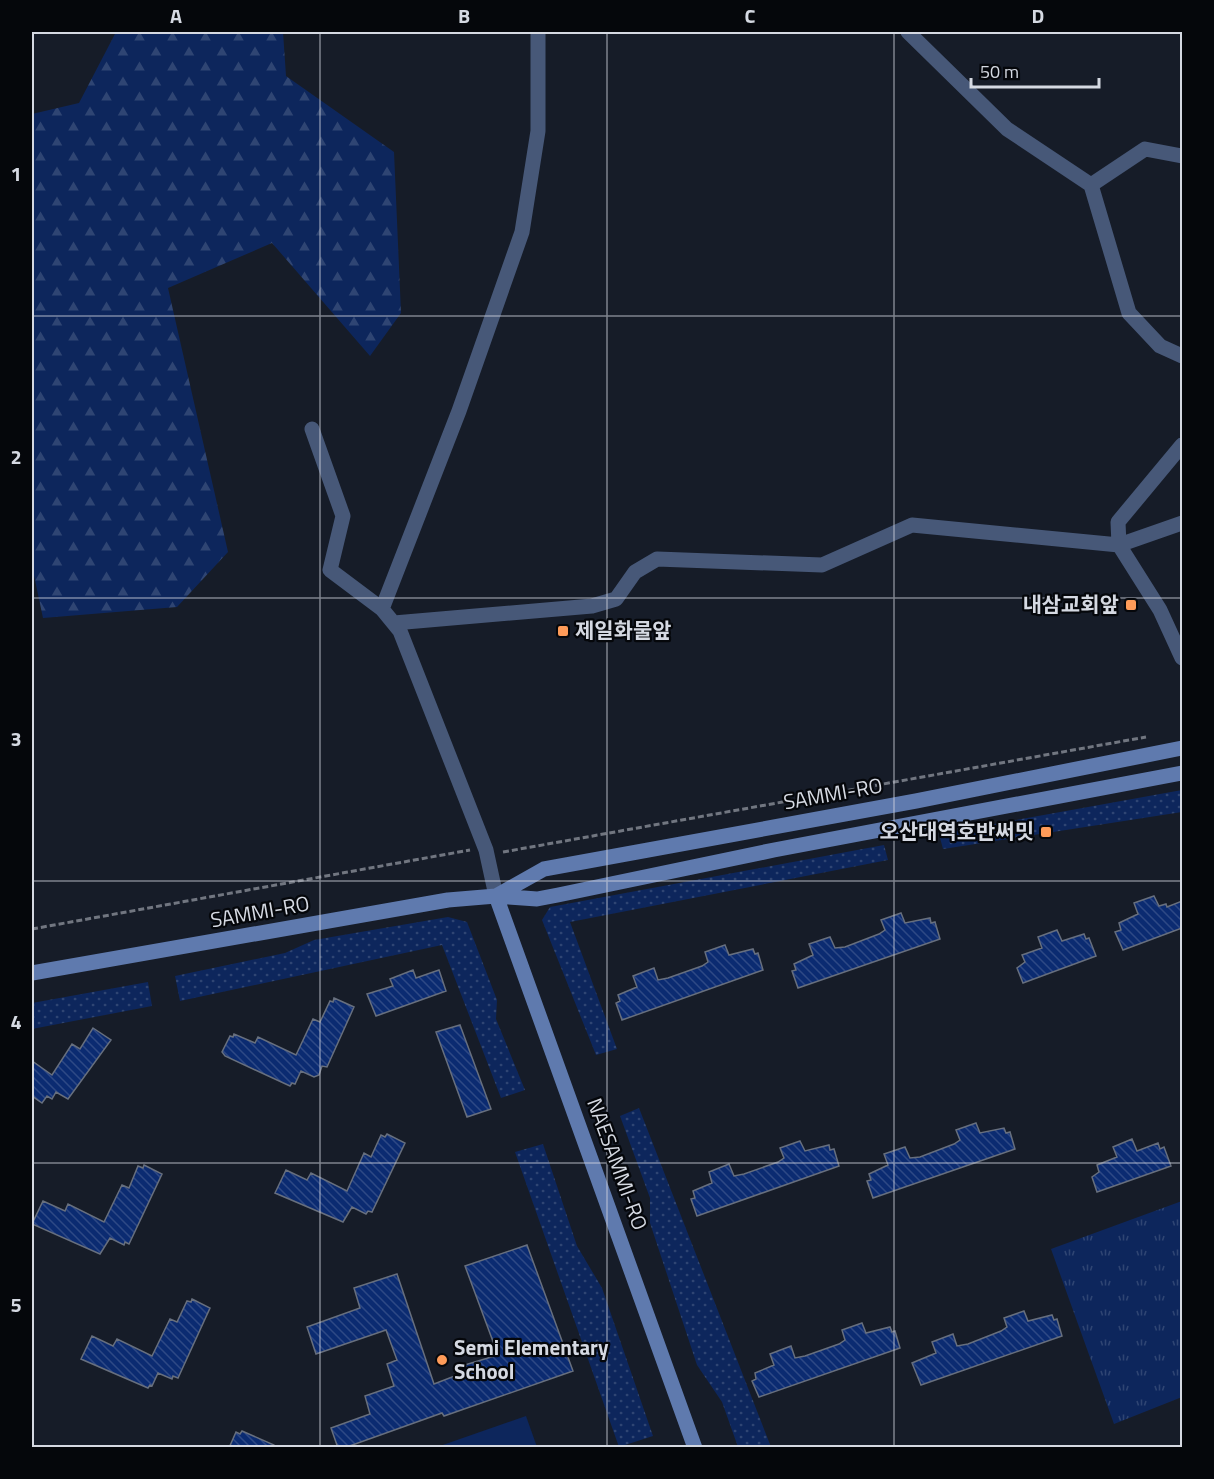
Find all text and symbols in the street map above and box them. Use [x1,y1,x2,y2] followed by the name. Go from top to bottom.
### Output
[170,0,182,31] text: A
[458,0,470,31] text: B
[745,0,756,31] text: C
[1032,0,1044,31] text: D
[971,51,1098,89] scale bar
[980,58,1019,85] text: 50 m
[10,158,22,189] text: 1
[10,441,22,472] text: 2
[1022,588,1119,620] place label: 내삼교회앞
[1124,598,1138,612] marker: 내삼교회앞
[575,614,672,646] place label: 제일화물앞
[556,624,570,638] marker: 제일화물앞
[10,723,22,754] text: 3
[781,769,885,817] street label: SAMMI-RO
[879,815,1034,847] place label: 오산대역호반써밋
[1039,825,1053,839] marker: 오산대역호반써밋
[208,887,312,935] street label: SAMMI-RO
[10,1006,22,1037] text: 4
[579,1093,657,1234] street label: NAESAMMI-RO
[10,1289,22,1320] text: 5
[454,1331,609,1387] place label: Semi Elementary School
[435,1353,449,1367] marker: Semi Elementary School

